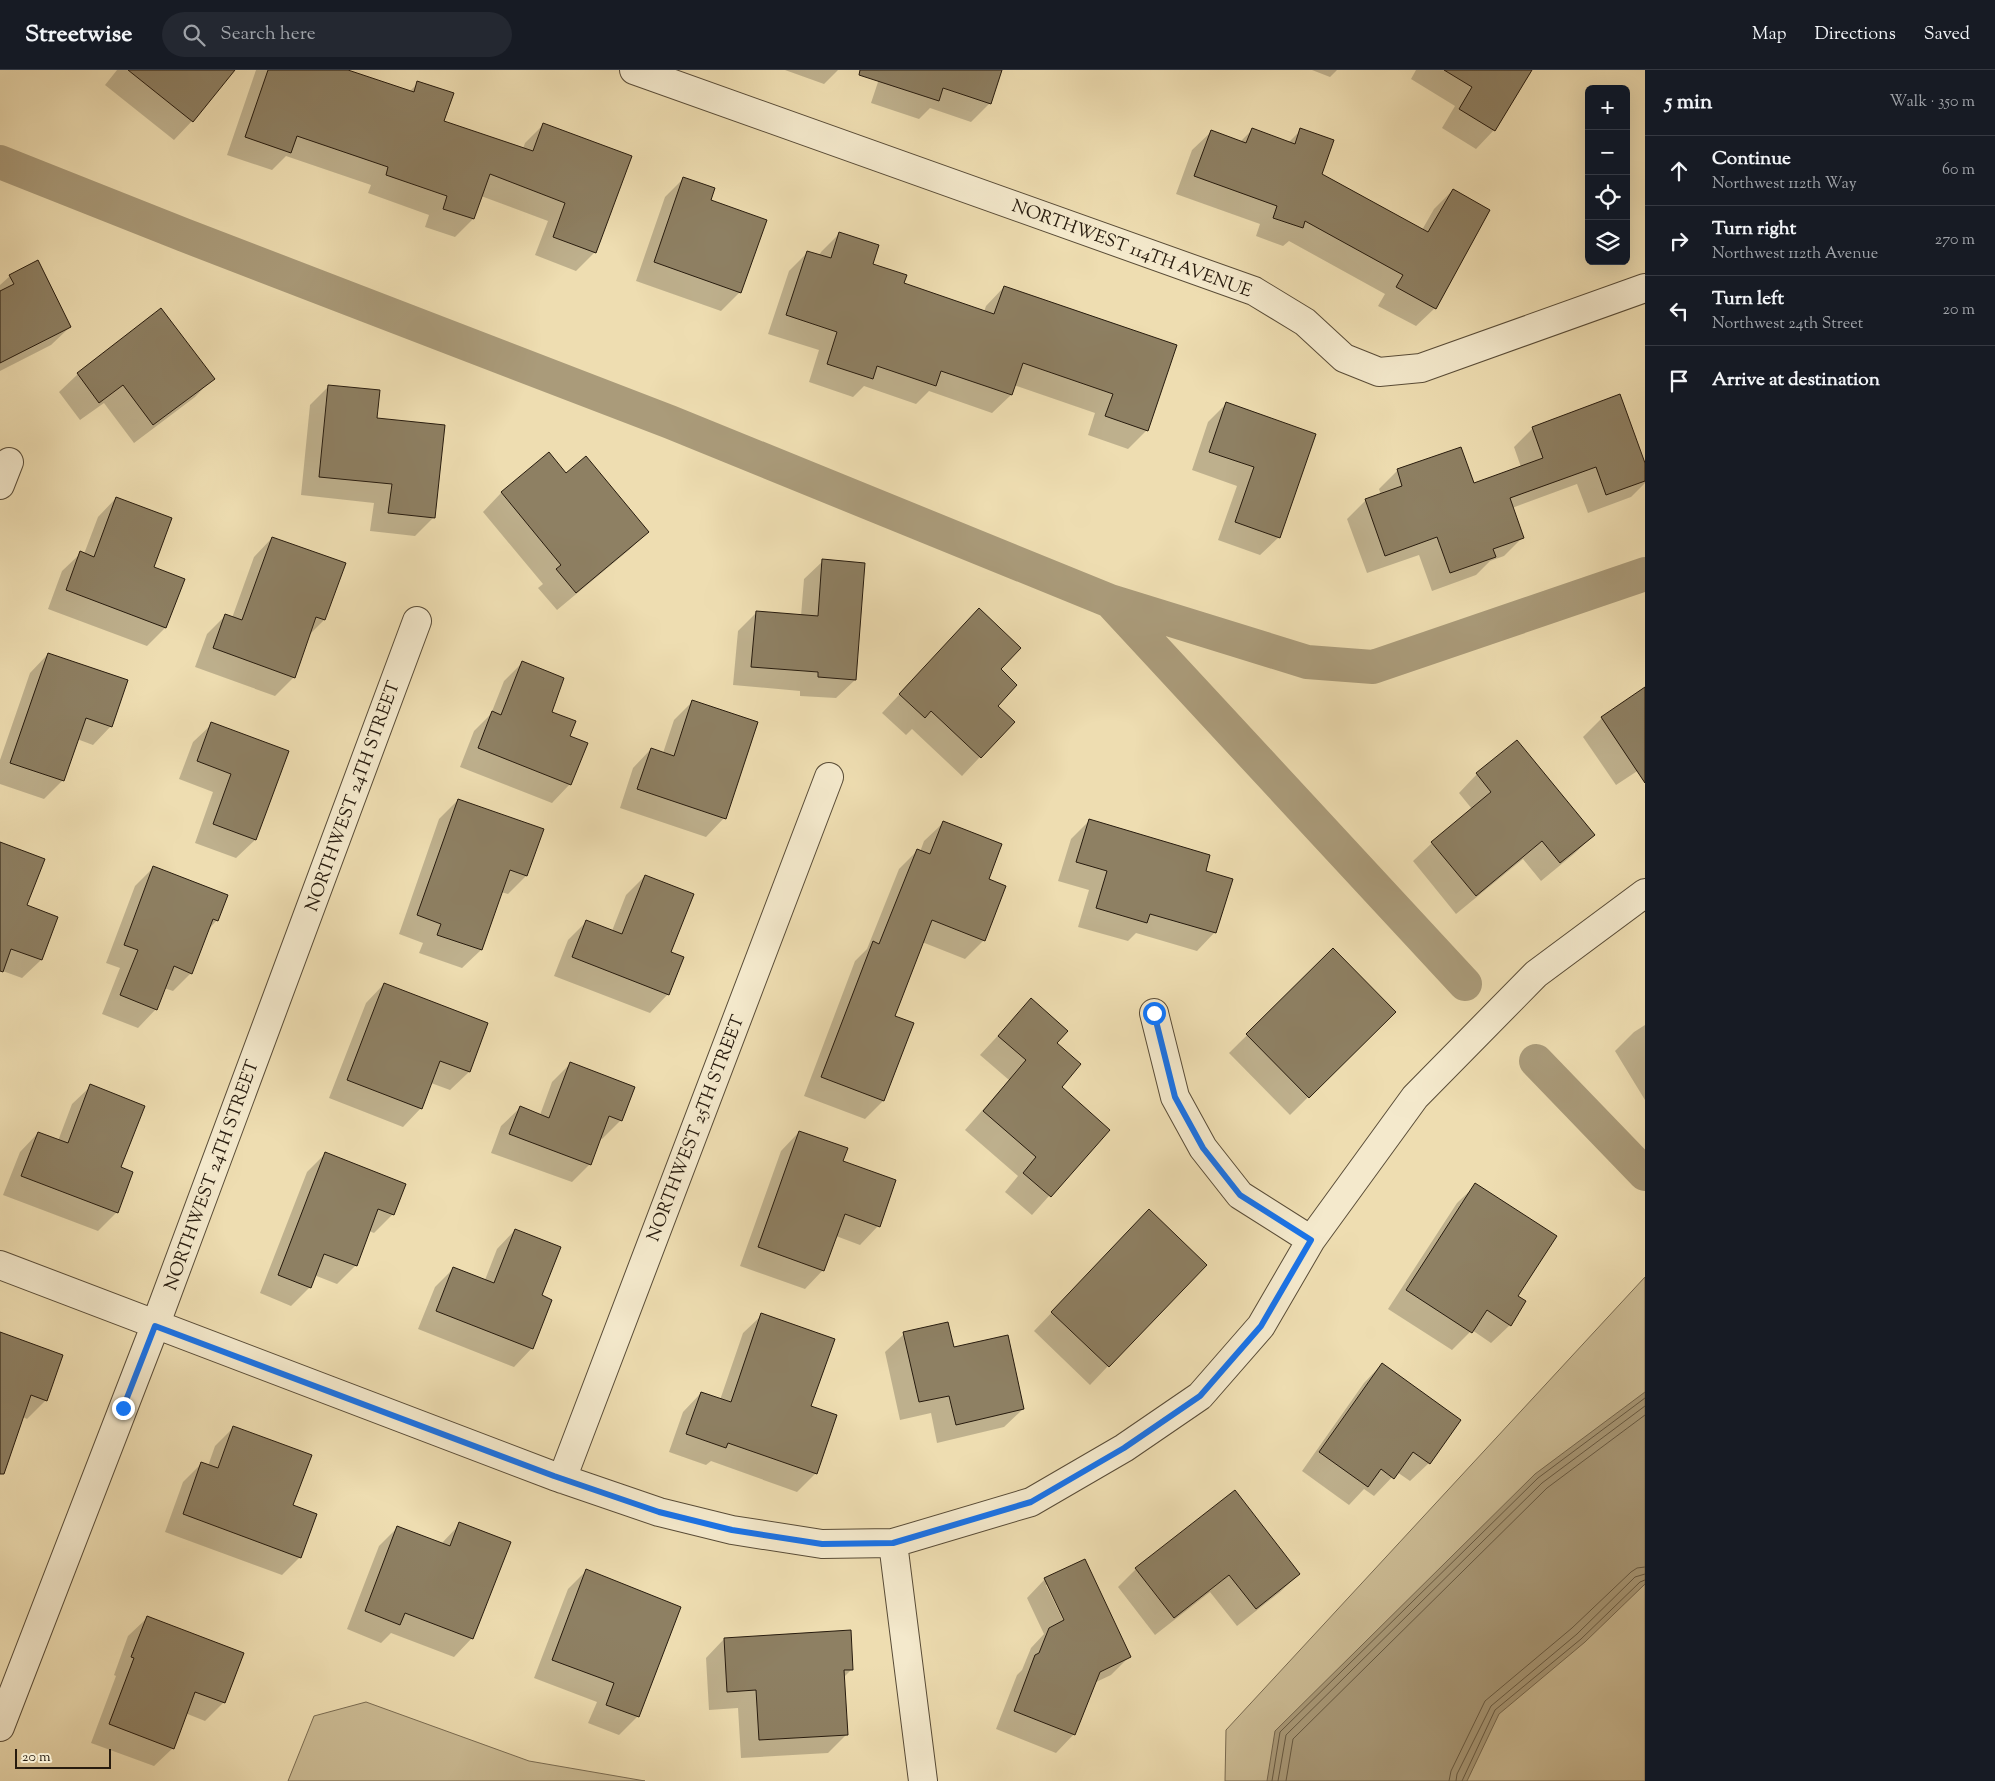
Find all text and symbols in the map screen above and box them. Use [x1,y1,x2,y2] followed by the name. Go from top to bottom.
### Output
[162,12,512,57] search box
[25,18,132,52] text: Streetwise
[180,21,208,49] icon: search
[220,21,316,48] text: Search here
[1752,22,1787,48] text: Map
[1815,22,1896,48] text: Directions
[1924,22,1970,48] text: Saved
[1585,85,1630,265] map controls
[1585,85,1630,130] button: +
[1665,88,1712,118] text: 5 min
[1890,91,1975,114] text: Walk · 350 m
[1585,130,1630,175] button: −
[1712,146,1791,173] text: Continue
[1665,157,1693,185] icon: ahead
[1942,159,1975,182] text: 60 m
[1712,173,1857,196] text: Northwest 112th Way
[1585,175,1630,220] button: locate
[1008,194,1255,306] street label: NORTHWEST 114TH AVENUE
[1712,216,1796,243] text: Turn right
[1585,220,1630,265] button: layers
[1665,227,1693,255] icon: right
[1935,229,1975,252] text: 270 m
[1712,243,1878,266] text: Northwest 112th Avenue
[1712,286,1784,313] text: Turn left
[1665,297,1693,325] icon: left
[1942,299,1975,322] text: 20 m
[1712,313,1863,336] text: Northwest 24th Street
[1665,367,1693,395] icon: arrive
[1712,367,1880,394] text: Arrive at destination
[300,678,408,915] street label: NORTHWEST 24TH STREET
[1143,1002,1166,1025] route start
[642,1012,752,1246] street label: NORTHWEST 25TH STREET
[159,1057,267,1294] street label: NORTHWEST 24TH STREET
[112,1397,135,1420] route end
[15,1746,111,1769] scale bar
[22,1748,51,1768] text: 20 m

